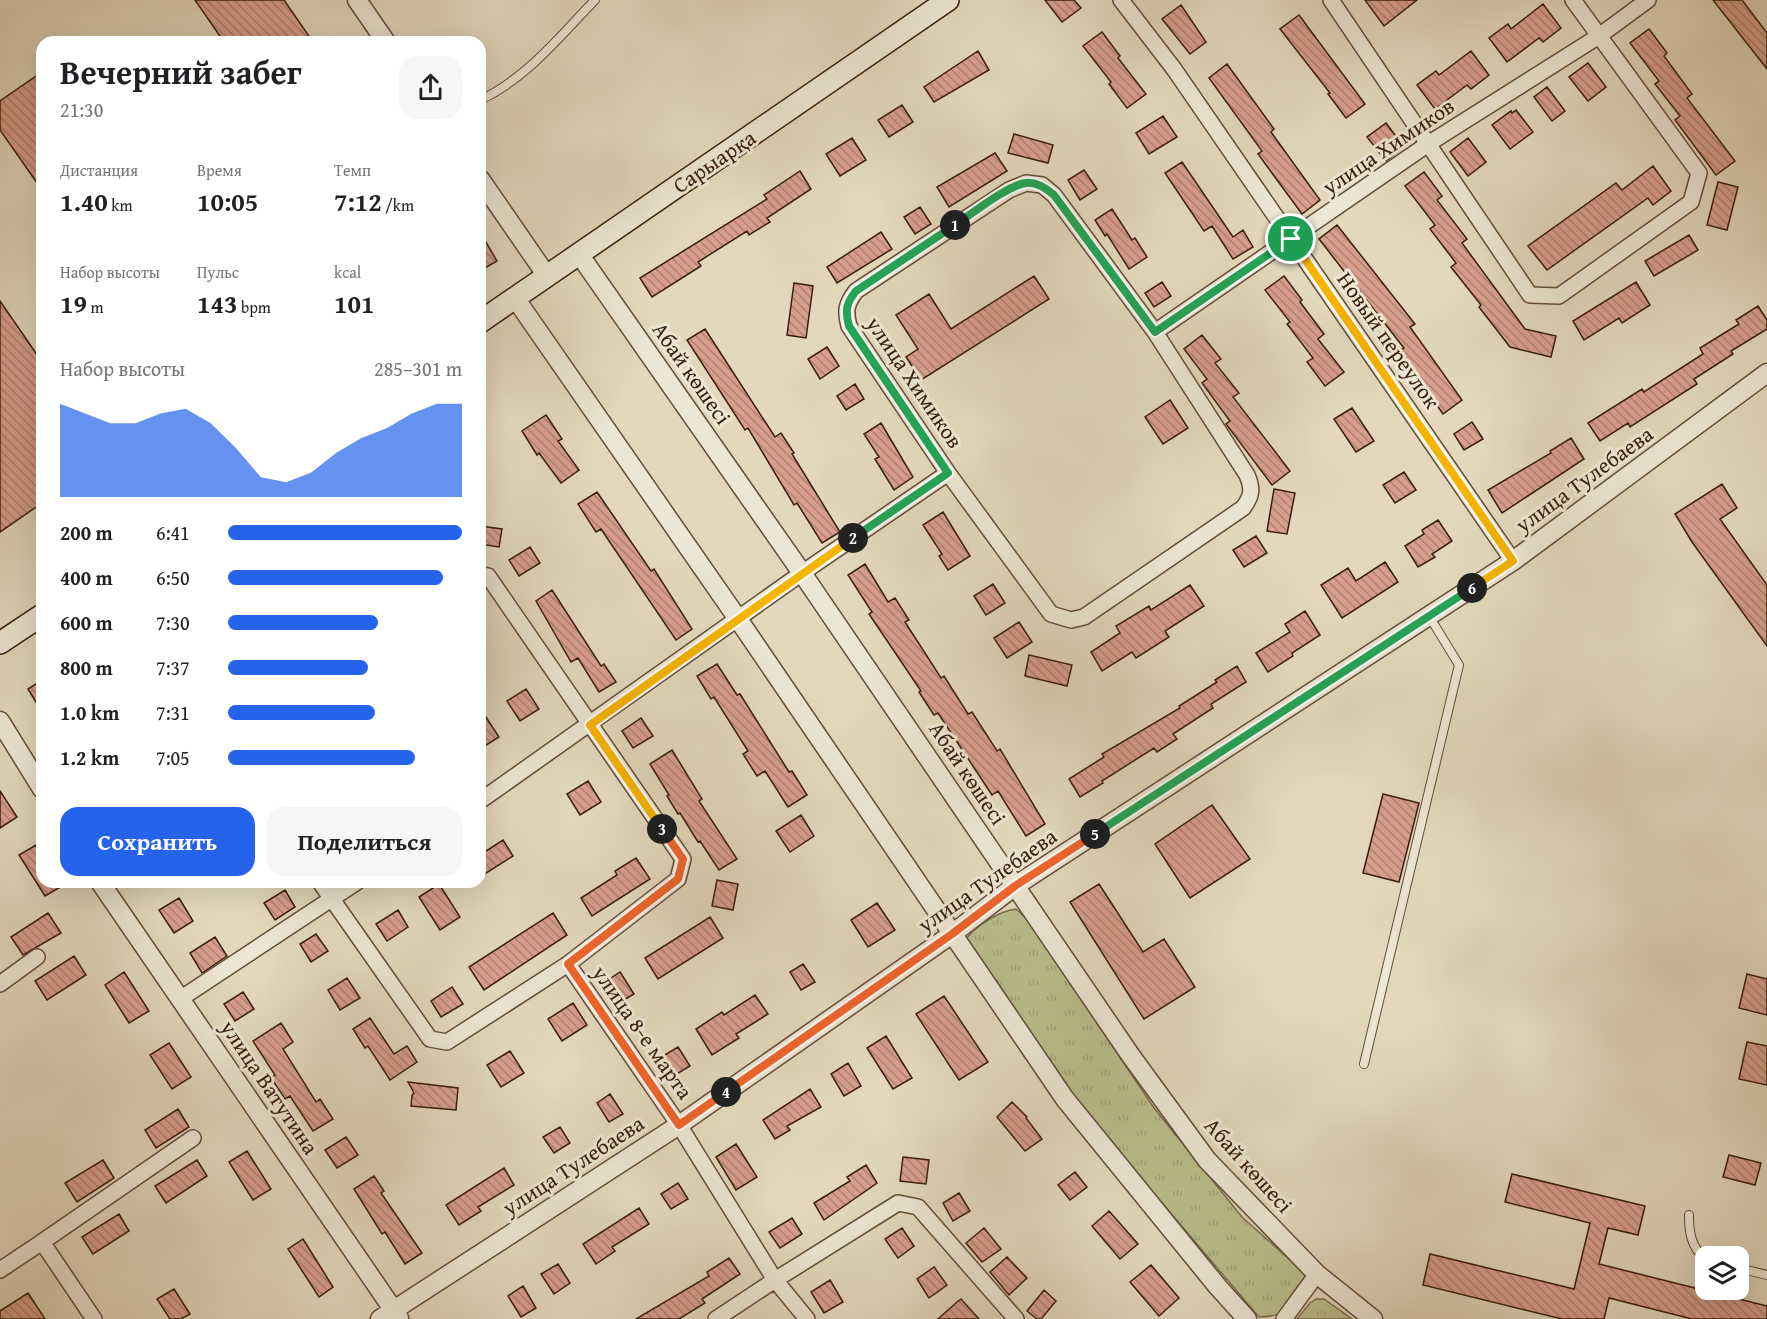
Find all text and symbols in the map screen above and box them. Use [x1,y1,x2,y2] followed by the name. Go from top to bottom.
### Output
[60,48,302,96] text: Вечерний забег
[399,56,462,119] button: share
[1315,90,1460,203] street label: улица Химиков
[60,95,103,124] text: 21:30
[666,121,762,201] street label: Сарыарқа
[60,158,138,182] text: Дистанция
[197,158,242,182] text: Время
[334,158,371,182] text: Темп
[60,182,108,221] text: 1.40
[197,182,258,221] text: 10:05
[334,182,382,221] text: 7:12
[108,193,132,217] text: km
[382,193,414,217] text: /km
[940,210,970,240] pin: 1
[951,213,959,237] text: 1
[1265,213,1316,264] pin
[1274,222,1307,255] icon: arrive
[60,260,160,284] text: Набор высоты
[197,260,239,284] text: Пульс
[334,260,361,284] text: kcal
[1330,265,1449,415] street label: Новый переулок
[60,284,87,323] text: 19
[197,284,237,323] text: 143
[334,284,374,323] text: 101
[87,295,104,319] text: m
[237,295,271,319] text: bpm
[858,309,971,454] street label: улица Химиков
[645,315,739,431] street label: Абай көшесі
[60,354,185,383] text: Набор высоты
[374,354,462,383] text: 285–301 m
[1508,418,1660,541] street label: улица Тулебаева
[60,518,113,547] text: 200 m
[156,518,190,547] text: 6:41
[838,523,868,553] pin: 2
[849,526,857,550] text: 2
[60,563,113,592] text: 400 m
[156,563,190,592] text: 6:50
[1457,573,1487,603] pin: 6
[1468,576,1476,600] text: 6
[60,608,113,637] text: 600 m
[156,608,190,637] text: 7:30
[60,653,113,682] text: 800 m
[156,653,190,682] text: 7:37
[60,698,119,727] text: 1.0 km
[156,698,190,727] text: 7:31
[922,715,1014,831] street label: Абай көшесі
[60,743,119,772] text: 1.2 km
[156,743,190,772] text: 7:05
[60,807,255,876] button: Сохранить
[267,807,462,876] button: Поделиться
[647,814,677,844] pin: 3
[658,817,666,841] text: 3
[1080,819,1110,849] pin: 5
[910,820,1064,941] street label: улица Тулебаева
[1091,822,1099,846] text: 5
[584,958,701,1106] street label: улица 8-е марта
[213,1013,327,1161] street label: улица Ватутина
[711,1077,741,1107] pin: 4
[722,1080,730,1104] text: 4
[495,1107,651,1223] street label: улица Тулебаева
[1197,1110,1301,1220] street label: Абай көшесі
[1695,1246,1749,1300] map controls
[1695,1246,1749,1300] button: layers

